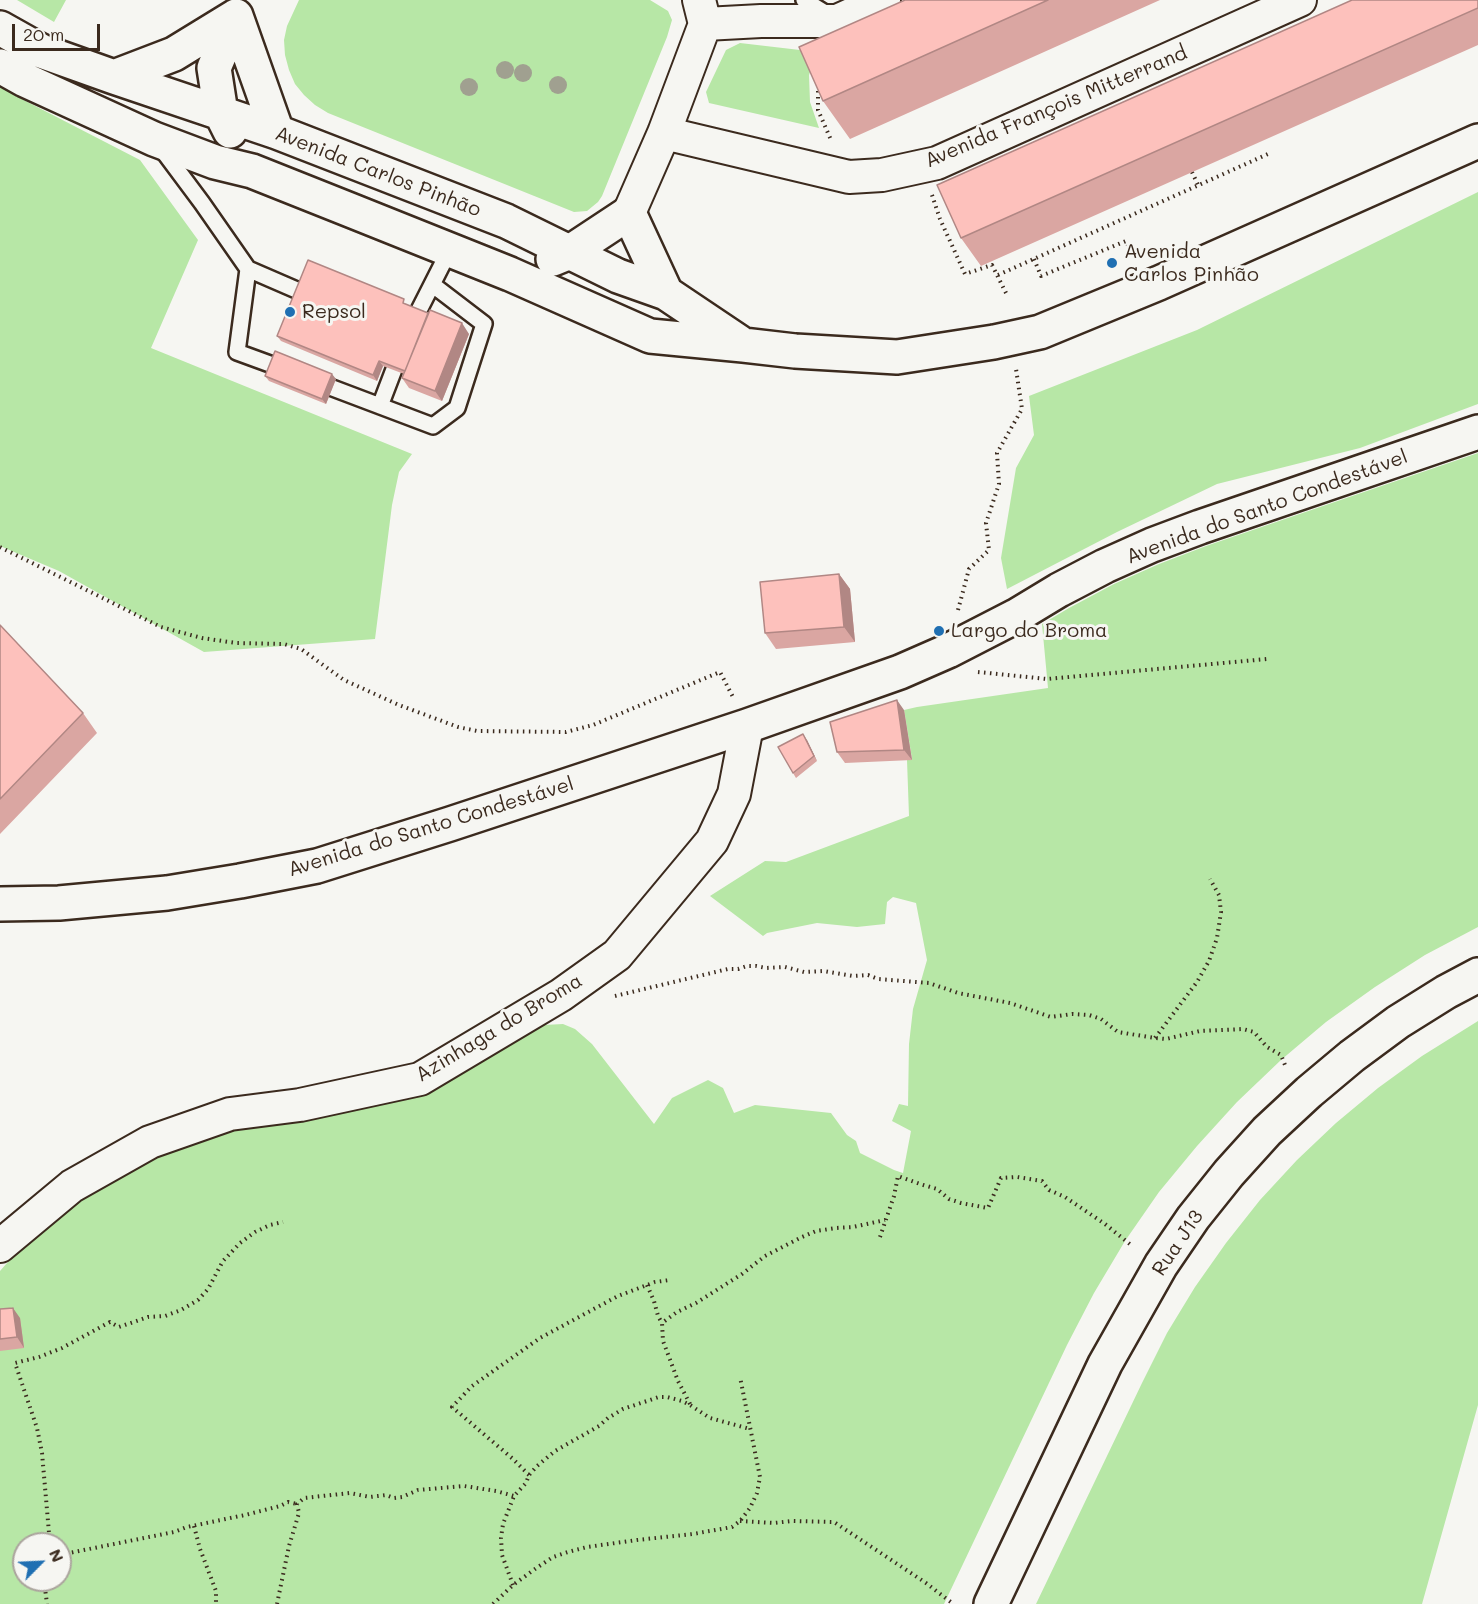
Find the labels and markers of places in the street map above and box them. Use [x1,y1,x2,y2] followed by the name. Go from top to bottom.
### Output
[1124,240,1259,287] place label: Avenida Carlos Pinhão
[1105,256,1119,270] marker: Avenida Carlos Pinhão
[302,300,366,324] place label: Repsol
[283,305,297,319] marker: Repsol
[951,619,1108,643] place label: Largo do Broma
[932,624,946,638] marker: Largo do Broma

